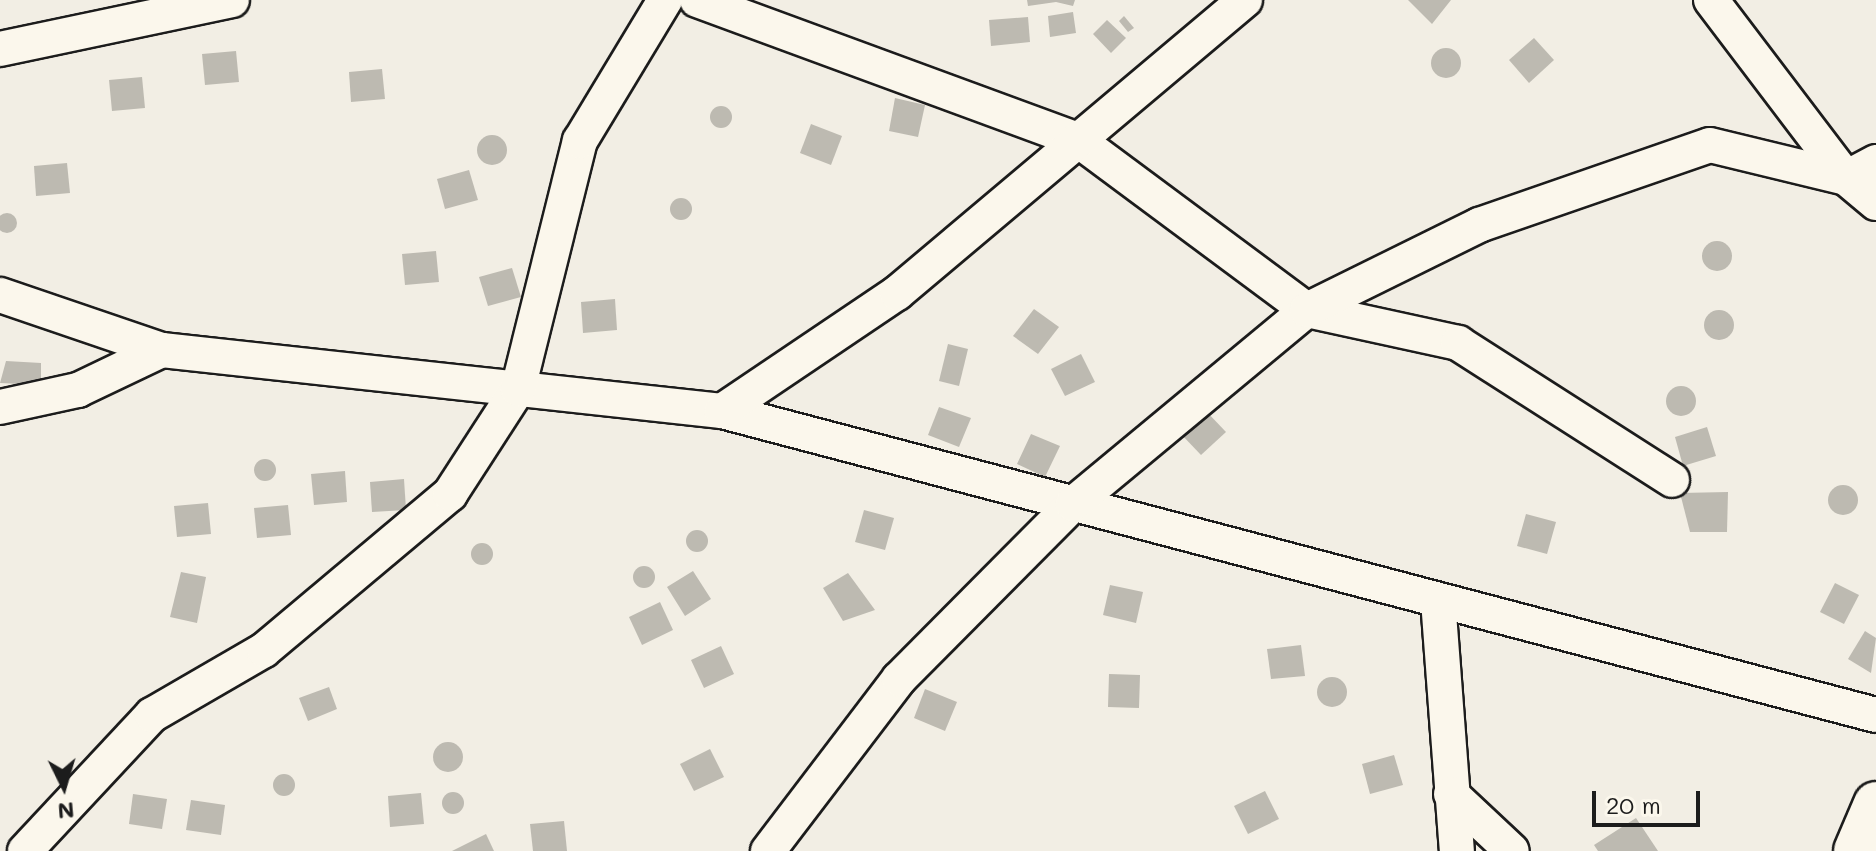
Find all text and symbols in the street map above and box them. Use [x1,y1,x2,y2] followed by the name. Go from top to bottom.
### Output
[24,747,104,827] north arrow
[1596,775,1704,825] scale bar
[1606,789,1661,820] text: 20 m
[57,796,76,827] text: N

